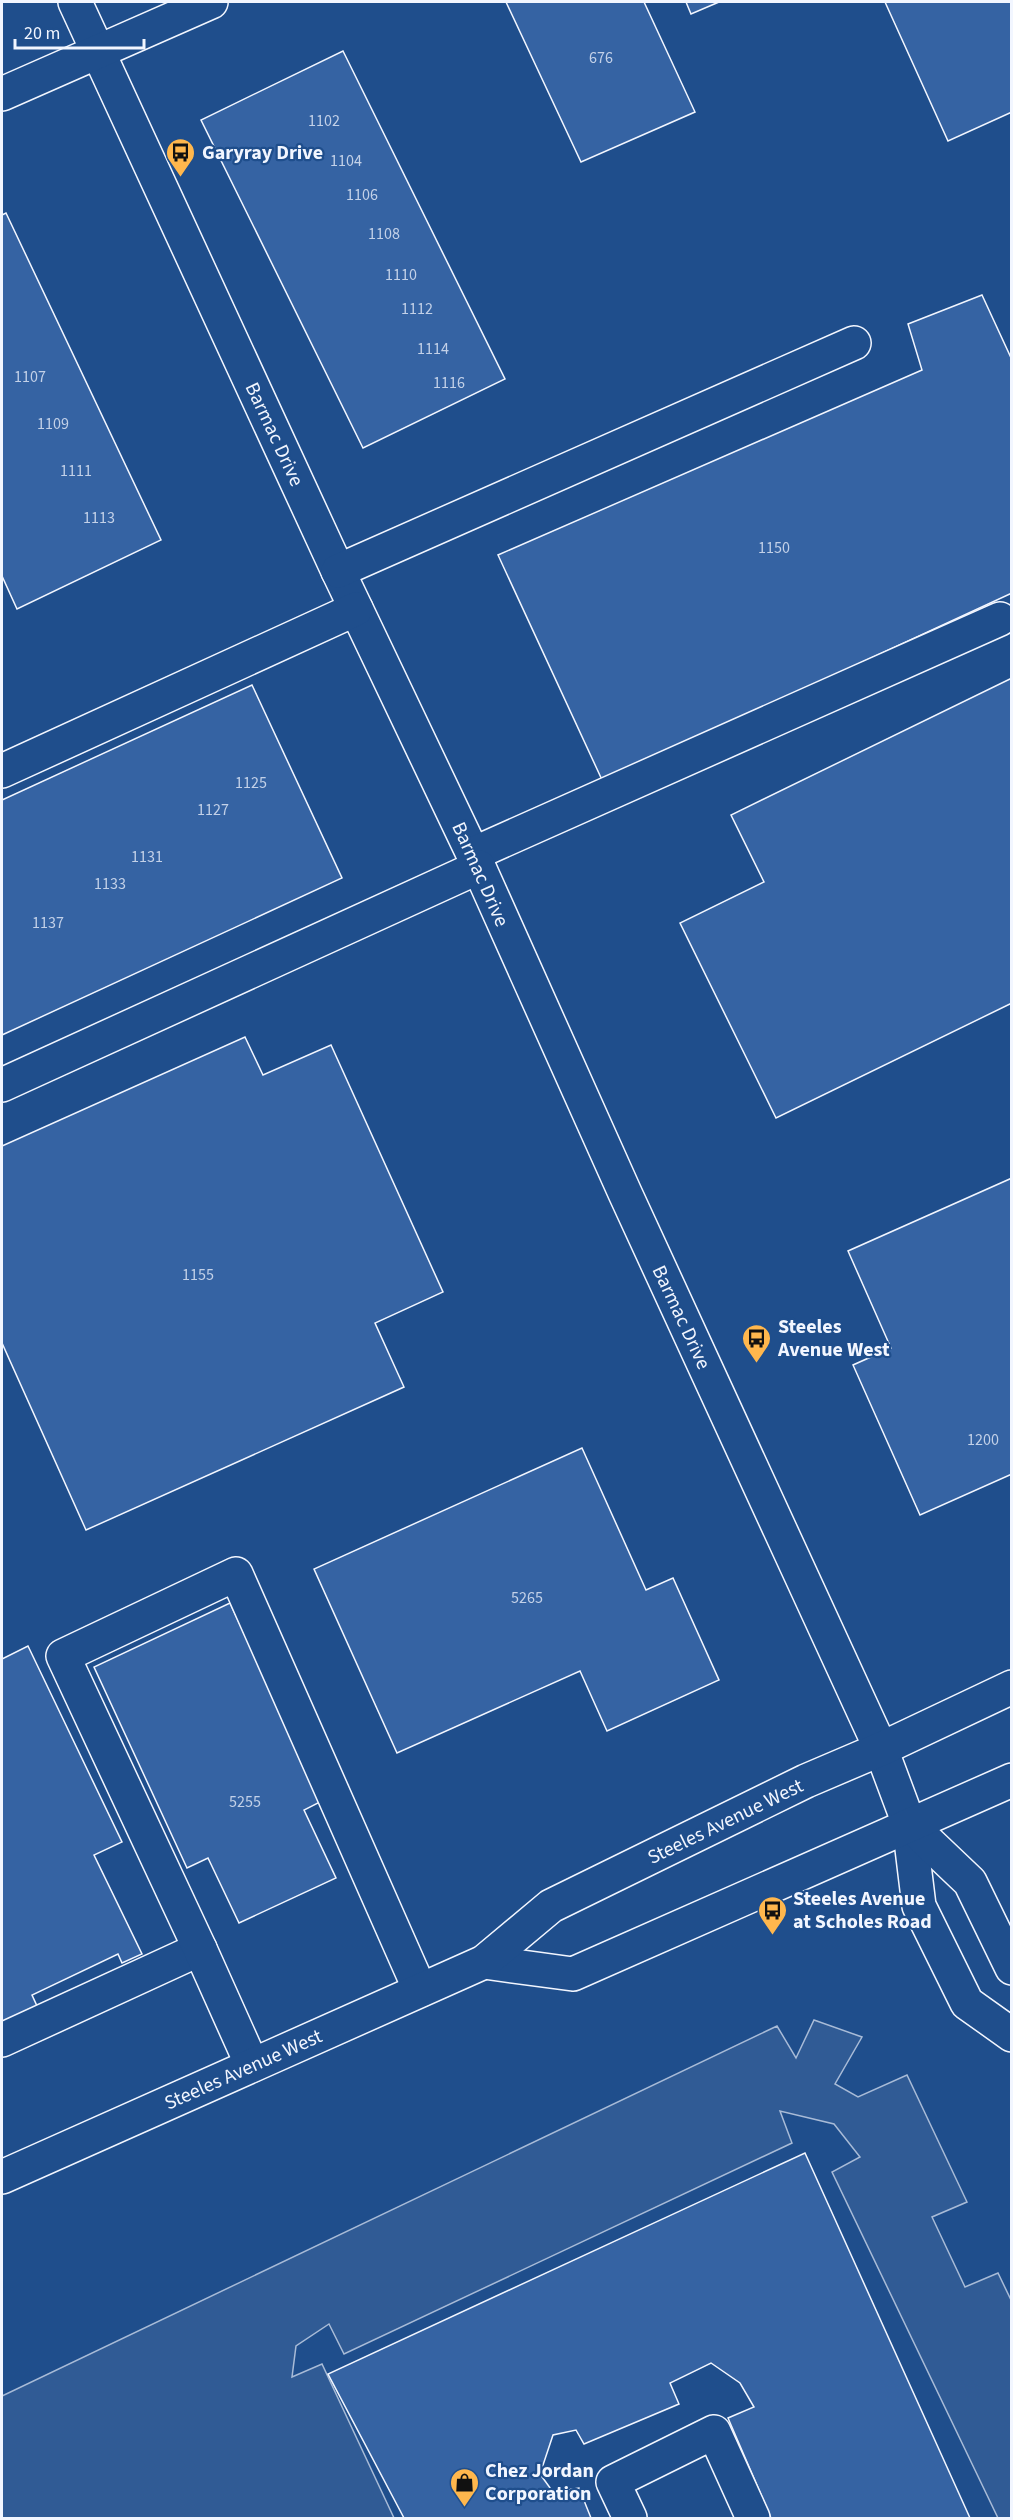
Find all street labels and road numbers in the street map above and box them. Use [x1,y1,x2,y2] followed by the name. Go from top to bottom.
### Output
[238,378,310,491] street label: Barmac Drive
[445,818,516,931] street label: Barmac Drive
[645,1261,717,1374] street label: Barmac Drive
[643,1772,808,1872] street label: Steeles Avenue West
[160,2022,327,2117] street label: Steeles Avenue West

